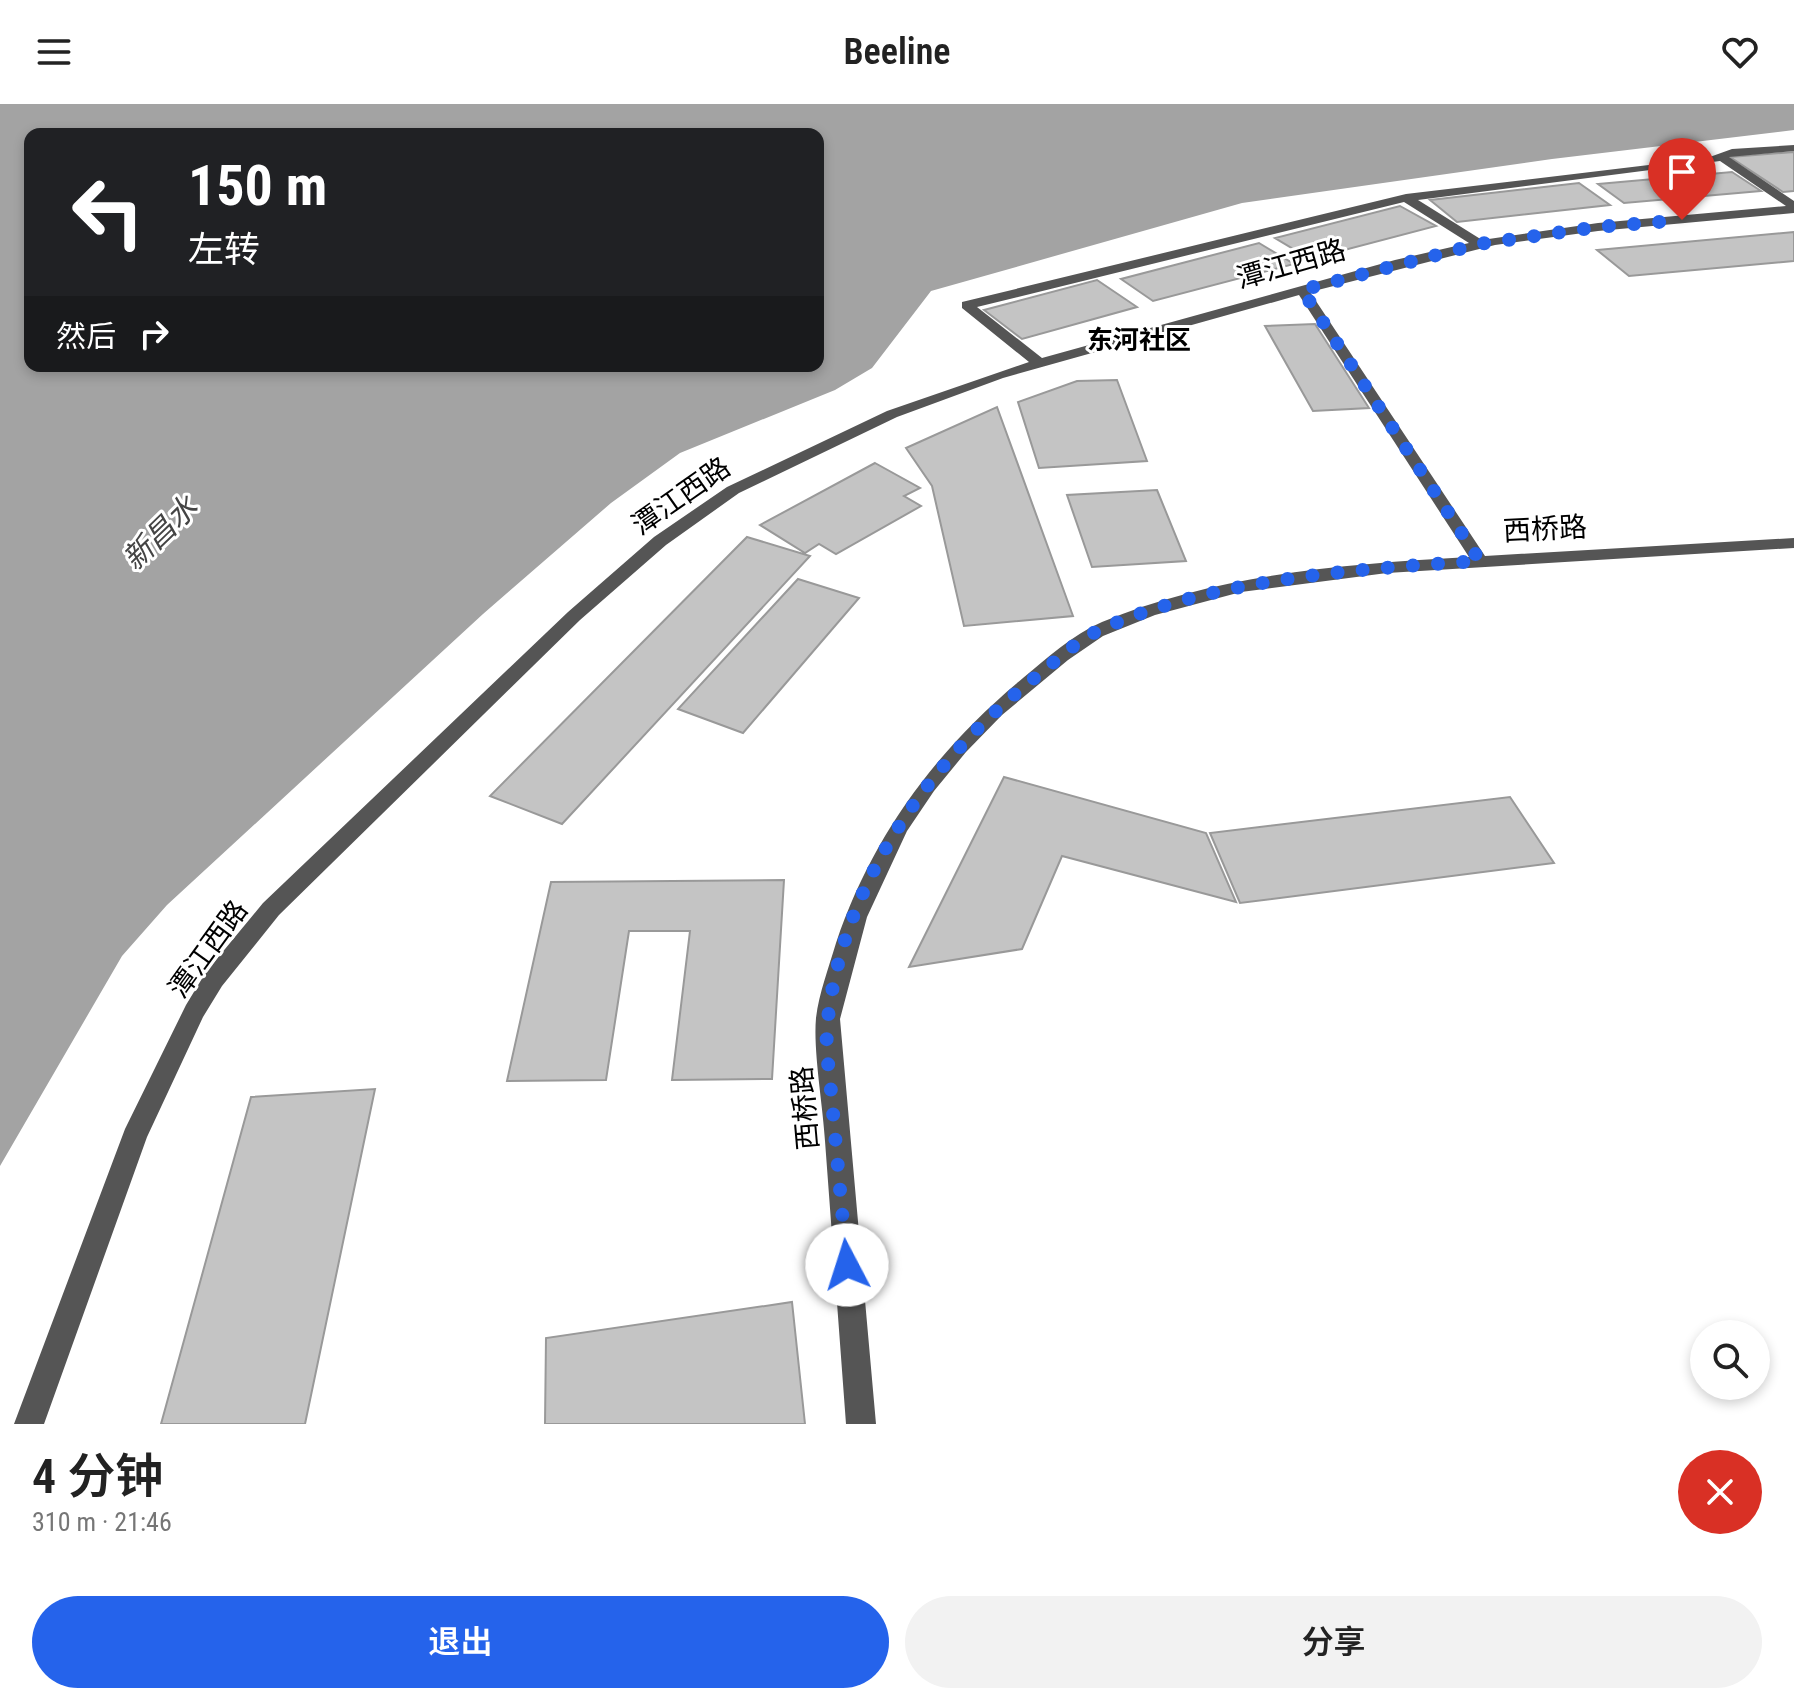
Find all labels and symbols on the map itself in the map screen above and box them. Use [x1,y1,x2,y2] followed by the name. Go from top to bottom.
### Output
[1648,138,1716,220] pin
[1233,233,1349,295] street label: 潭江西路
[1087,325,1191,355] district label: 东河社区
[626,450,736,542] street label: 潭江西路
[115,488,206,577] water label: 新昌水
[1502,510,1588,548] street label: 西桥路
[162,894,254,1004] street label: 潭江西路
[785,1065,825,1151] street label: 西桥路
[805,1223,889,1307] position arrow

